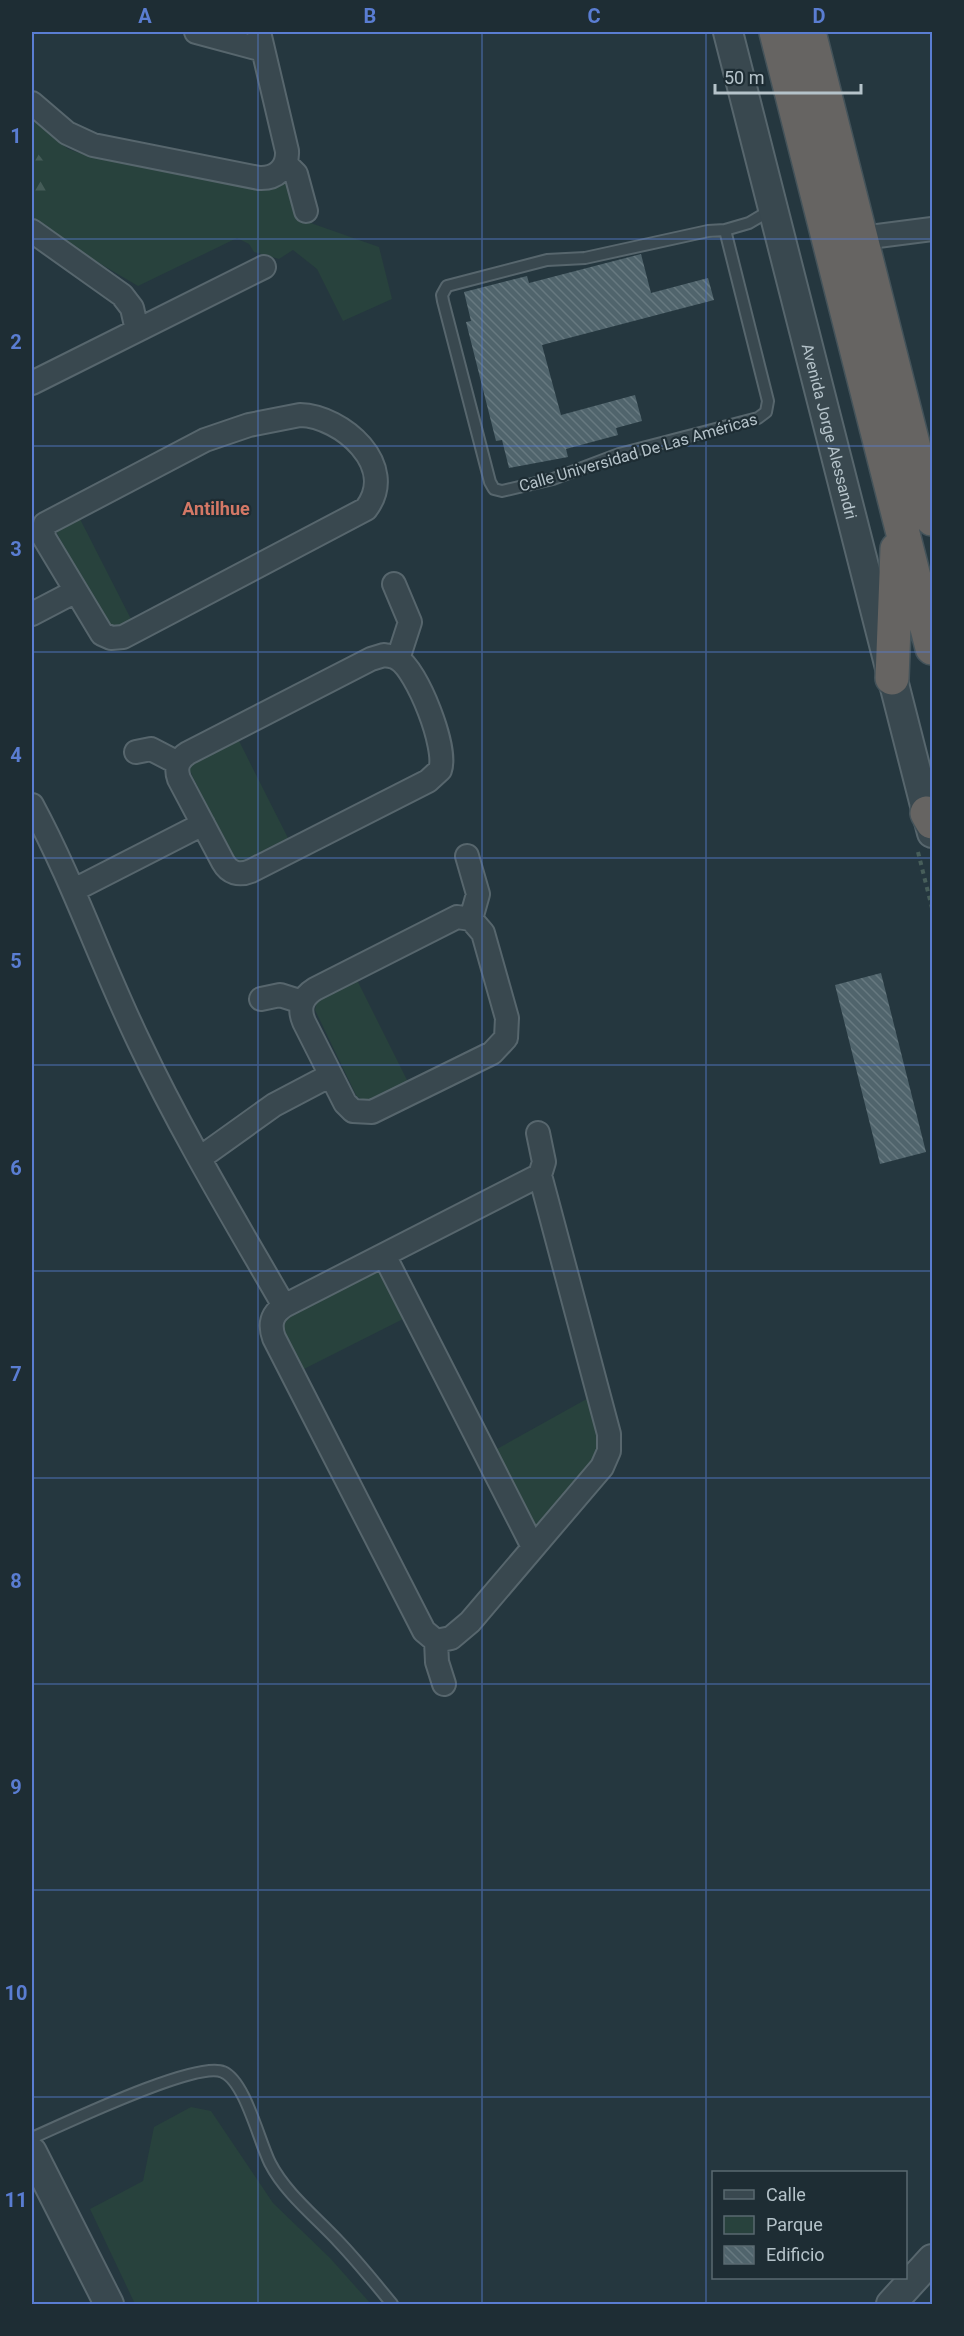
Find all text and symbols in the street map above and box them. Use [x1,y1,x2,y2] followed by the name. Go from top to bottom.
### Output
[138,4,152,28] text: A
[364,4,376,28] text: B
[587,4,601,28] text: C
[813,4,826,28] text: D
[715,57,860,95] scale bar
[724,67,764,88] text: 50 m
[10,124,22,148] text: 1
[10,330,22,354] text: 2
[798,342,861,521] street label: Avenida Jorge Alessandri
[517,409,759,496] street label: Calle Universidad De Las Américas
[182,498,250,519] district label: Antilhue
[10,537,22,561] text: 3
[10,743,22,767] text: 4
[10,949,22,973] text: 5
[10,1156,22,1180] text: 6
[10,1362,22,1386] text: 7
[10,1569,22,1593] text: 8
[10,1775,22,1799] text: 9
[5,1981,27,2005] text: 10
[712,2171,907,2279] legend
[766,2184,806,2205] text: Calle
[5,2188,27,2212] text: 11
[766,2214,823,2235] text: Parque
[766,2244,825,2265] text: Edificio

